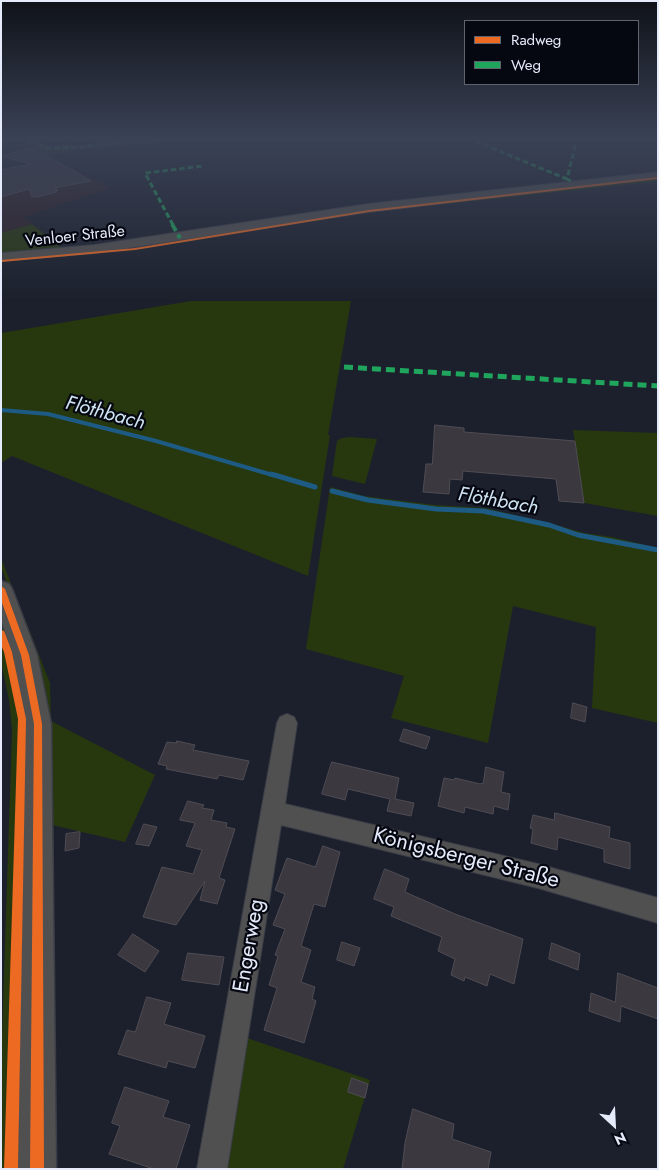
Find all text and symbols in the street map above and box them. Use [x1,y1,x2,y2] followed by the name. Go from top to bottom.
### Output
[464,20,639,85] legend
[511,29,561,51] text: Radweg
[511,54,541,76] text: Weg
[24,222,126,252] street label: Venloer Straße
[63,392,147,436] water label: Flöthbach
[456,483,540,521] water label: Flöthbach
[370,823,562,895] street label: Königsberger Straße
[229,897,271,995] street label: Engerweg
[589,1100,639,1150] north arrow
[611,1127,630,1150] text: N

